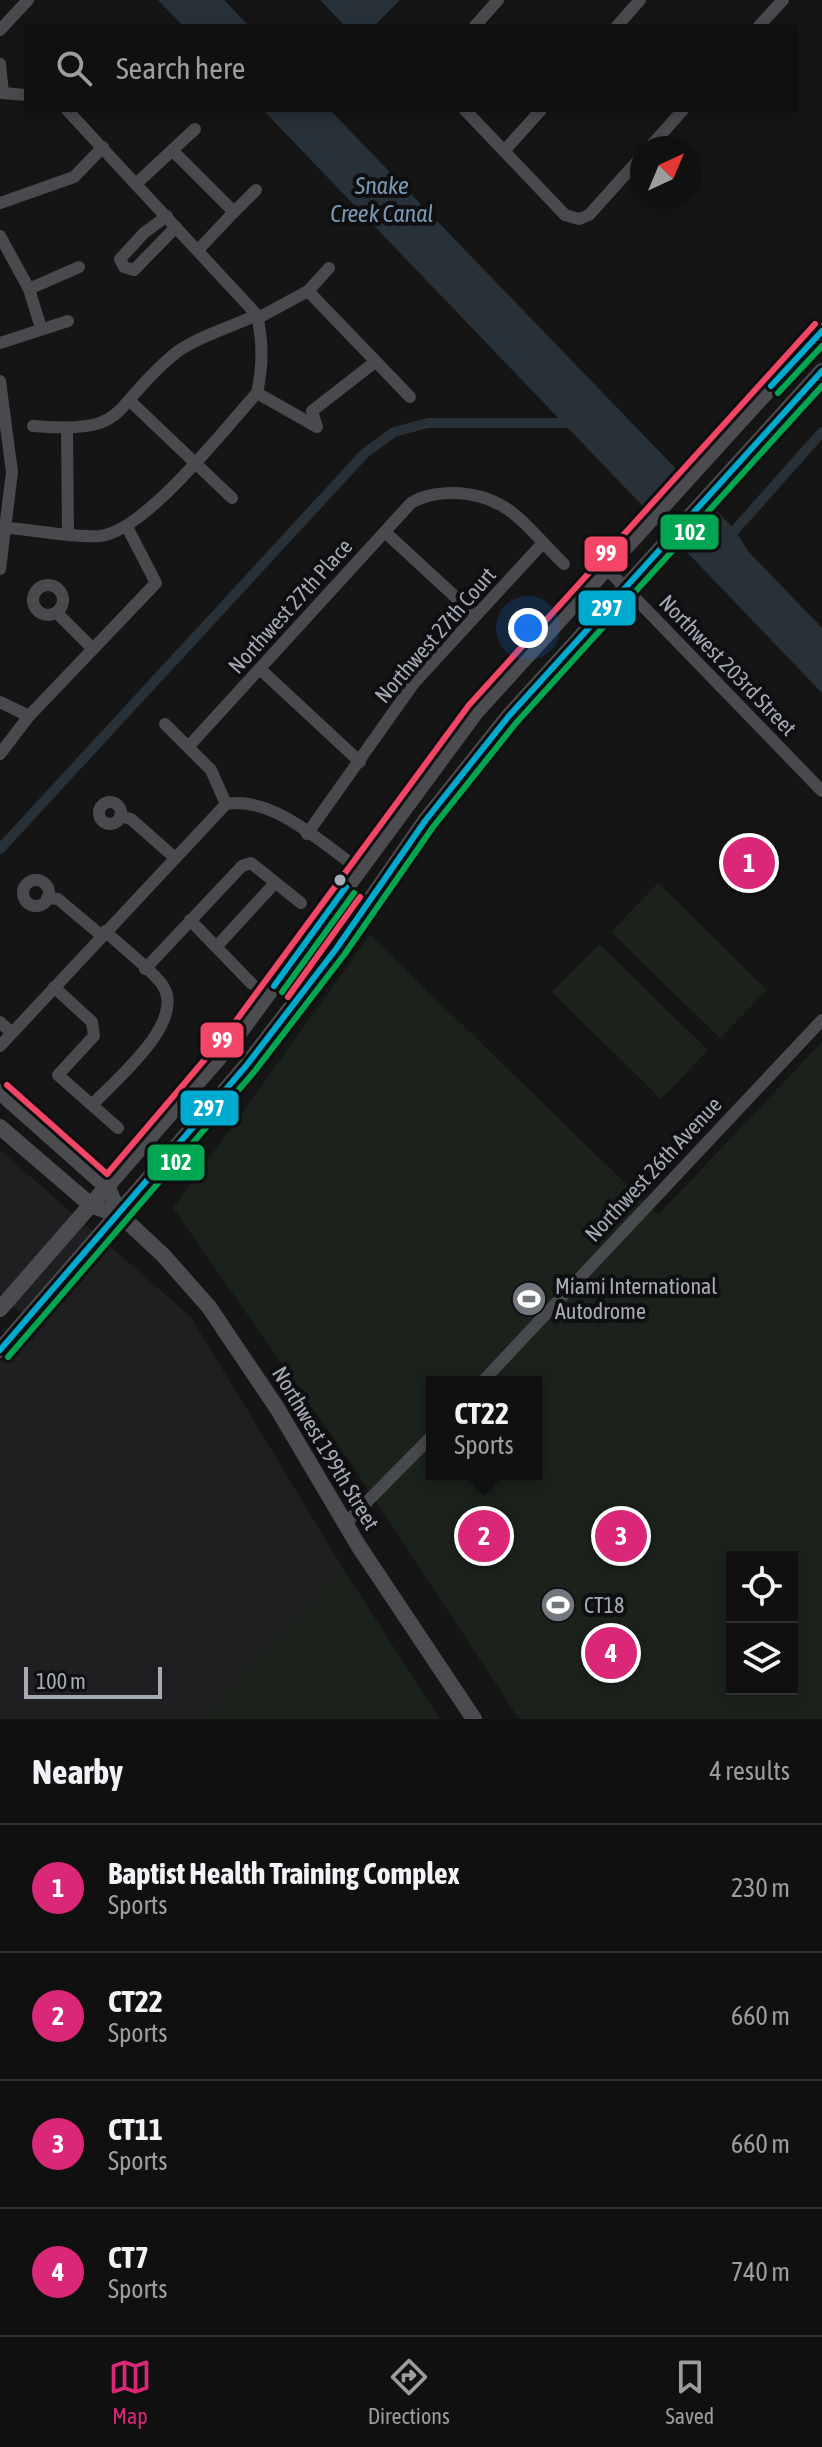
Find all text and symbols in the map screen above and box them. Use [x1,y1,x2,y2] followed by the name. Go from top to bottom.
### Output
[24,24,798,112] search box
[52,46,96,90] icon: search
[116,51,245,85] text: Search here
[630,136,702,208] north arrow
[330,172,434,227] water label: Snake Creek Canal
[659,513,720,551] line badge: 102
[674,519,706,545] text: 102
[223,533,357,679] street label: Northwest 27th Place
[583,535,629,573] line badge: 99
[596,540,616,566] text: 99
[369,562,501,708] street label: Northwest 27th Court
[577,589,637,627] line badge: 297
[654,589,802,741] street label: Northwest 203rd Street
[591,595,623,621] text: 297
[508,608,548,648] your location
[723,833,775,893] pin: 1
[332,872,348,888] unlabelled marker
[199,1021,245,1059] line badge: 99
[212,1027,232,1053] text: 99
[179,1089,240,1127] line badge: 297
[579,1091,727,1247] street label: Northwest 26th Avenue
[193,1095,225,1121] text: 297
[146,1143,206,1182] line badge: 102
[160,1149,192,1175] text: 102
[555,1273,717,1324] place label: Miami International Autodrome
[510,1280,548,1318] sports icon: Miami International Autodrome
[267,1362,385,1534] street label: Northwest 199th Street
[426,1376,542,1480] popup
[454,1396,509,1430] text: CT22
[454,1430,514,1460] text: Sports
[458,1506,510,1566] pin: 2
[595,1506,647,1566] pin: 3
[726,1551,798,1695] map controls
[726,1551,798,1623] button: locate
[539,1586,577,1624] sports icon: CT18
[584,1592,624,1618] place label: CT18
[585,1623,637,1683] pin: 4
[726,1623,798,1695] button: layers
[24,1663,162,1699] scale bar
[36,1668,86,1694] text: 100 m
[32,1752,123,1791] text: Nearby
[709,1756,790,1786] text: 4 results
[108,1856,460,1890] text: Baptist Health Training Complex
[52,1873,64,1903] text: 1
[731,1873,790,1903] text: 230 m
[108,1890,168,1920] text: Sports
[108,1984,163,2018] text: CT22
[52,2001,64,2031] text: 2
[731,2001,790,2031] text: 660 m
[108,2018,168,2048] text: Sports
[108,2112,163,2146] text: CT11
[52,2129,64,2159] text: 3
[731,2129,790,2159] text: 660 m
[108,2146,168,2176] text: Sports
[108,2240,149,2274] text: CT7
[52,2257,64,2287] text: 4
[731,2257,790,2287] text: 740 m
[108,2274,168,2304] text: Sports
[108,2355,152,2429] tab: Map
[368,2355,450,2429] tab: Directions
[665,2355,714,2429] tab: Saved

